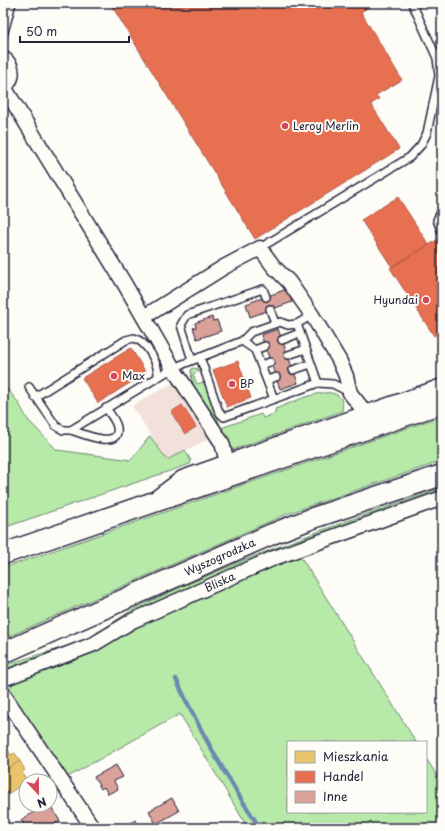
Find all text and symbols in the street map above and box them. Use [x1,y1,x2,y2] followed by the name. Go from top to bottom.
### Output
[20,18,129,44] scale bar
[26,22,57,40] text: 50 m
[293,117,359,134] place label: Leroy Merlin
[280,121,290,131] marker: Leroy Merlin
[373,291,418,308] place label: Hyundai
[421,295,431,305] marker: Hyundai
[122,367,145,384] place label: Max
[109,371,119,381] marker: Max
[240,375,254,392] place label: BP
[227,379,237,389] marker: BP
[181,533,258,580] street label: Wyszogrodzka
[202,567,238,596] street label: Bliska
[287,741,427,813] legend
[323,747,389,765] text: Mieszkania
[323,767,363,785] text: Handel
[18,773,58,813] north arrow
[323,787,348,805] text: Inne
[34,793,49,812] text: N

